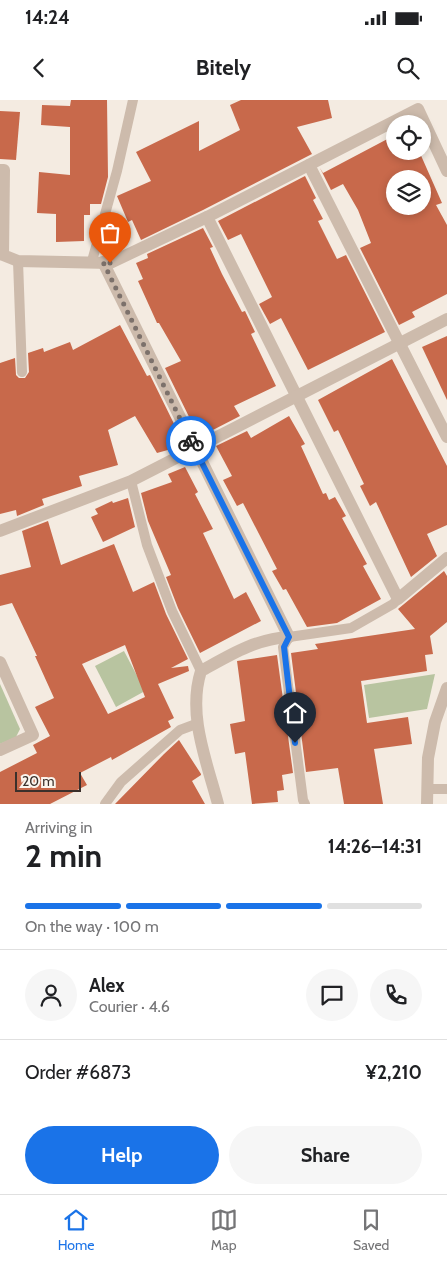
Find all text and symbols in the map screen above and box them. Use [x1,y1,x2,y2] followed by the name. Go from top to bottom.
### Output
[25,6,70,29] text: 14:24
[25,54,53,82] icon: back
[196,54,251,81] text: Bitely
[394,54,422,82] icon: search
[386,115,431,215] map controls
[386,115,431,160] button: locate
[386,170,431,215] button: layers
[89,212,131,263] pin
[96,219,124,247] icon: bag
[166,416,216,466] courier
[177,427,205,455] icon: bike
[274,692,316,743] pin
[281,699,309,727] icon: home
[15,769,81,792] scale bar
[22,772,55,790] text: 20 m
[25,818,92,837] text: Arriving in
[328,835,422,858] text: 14:26–14:31
[25,836,102,875] text: 2 min
[25,917,159,936] text: On the way · 100 m
[25,969,77,1021] button: person
[306,969,358,1021] button: chat
[370,969,422,1021] button: phone
[89,974,125,997] text: Alex
[89,997,170,1016] text: Courier · 4.6
[25,1061,131,1084] text: Order #6873
[366,1061,422,1084] text: ¥2,210
[25,1126,219,1184] button: Help
[229,1126,422,1184] button: Share
[58,1206,94,1254] tab: Home
[210,1206,238,1254] tab: Map
[353,1206,389,1254] tab: Saved

